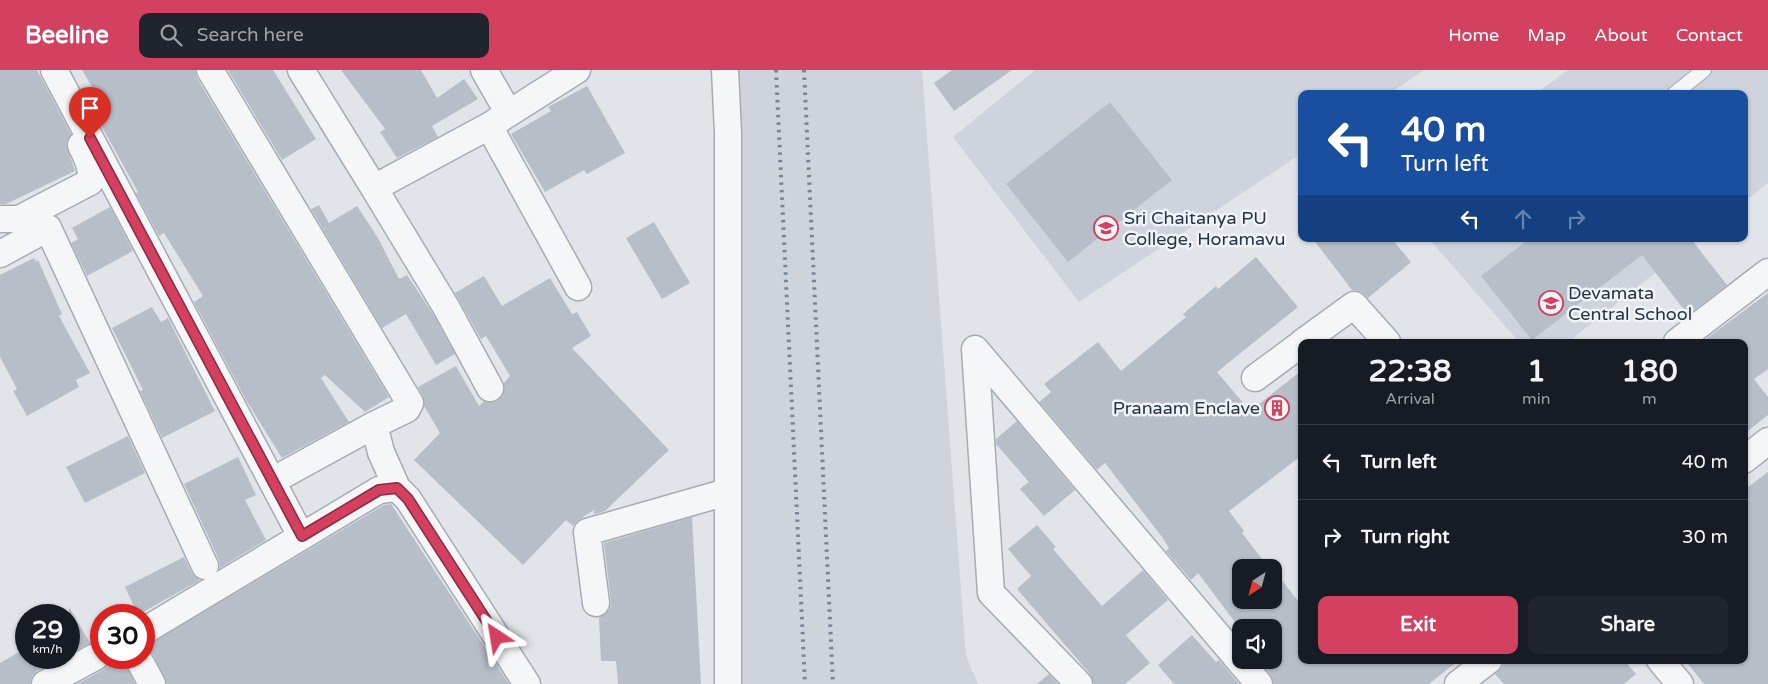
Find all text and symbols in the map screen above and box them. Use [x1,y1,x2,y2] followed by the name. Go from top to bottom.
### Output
[139,13,489,58] search box
[25,21,109,50] text: Beeline
[157,21,185,49] icon: search
[197,24,304,46] text: Search here
[1448,24,1499,46] text: Home
[1527,24,1566,46] text: Map
[1594,24,1648,46] text: About
[1676,24,1743,46] text: Contact
[69,87,111,138] pin
[76,94,104,122] icon: arrive
[1401,109,1486,151] text: 40 m
[1318,110,1383,175] icon: left
[1401,151,1489,177] text: Turn left
[1456,205,1484,233] icon: left
[1509,205,1537,233] icon: ahead
[1562,205,1590,233] icon: right
[1124,207,1286,250] place label: Sri Chaitanya PU College, Horamavu
[1093,215,1119,241] school or university icon: Sri Chaitanya PU College, Horamavu
[1568,282,1692,325] place label: Devamata Central School
[1538,290,1564,316] school or university icon: Devamata Central School
[1368,353,1452,390] text: 22:38
[1527,353,1546,390] text: 1
[1621,353,1678,390] text: 180
[1385,389,1435,409] text: Arrival
[1522,389,1551,409] text: min
[1642,389,1657,409] text: m
[1264,395,1290,421] building icon: Pranaam Enclave
[1113,397,1260,419] place label: Pranaam Enclave
[1318,448,1346,476] icon: left
[1361,451,1437,473] text: Turn left
[1682,451,1728,473] text: 40 m
[1318,523,1346,551] icon: right
[1361,526,1449,548] text: Turn right
[1682,526,1728,548] text: 30 m
[1232,559,1282,609] north arrow
[1232,559,1282,669] map controls
[1318,596,1518,654] button: Exit
[1528,596,1728,654] button: Share
[90,604,155,669] speed limit sign: 30
[470,610,522,662] position arrow
[32,615,63,645] text: 29
[1232,619,1282,669] button: sound
[32,642,63,656] text: km/h

